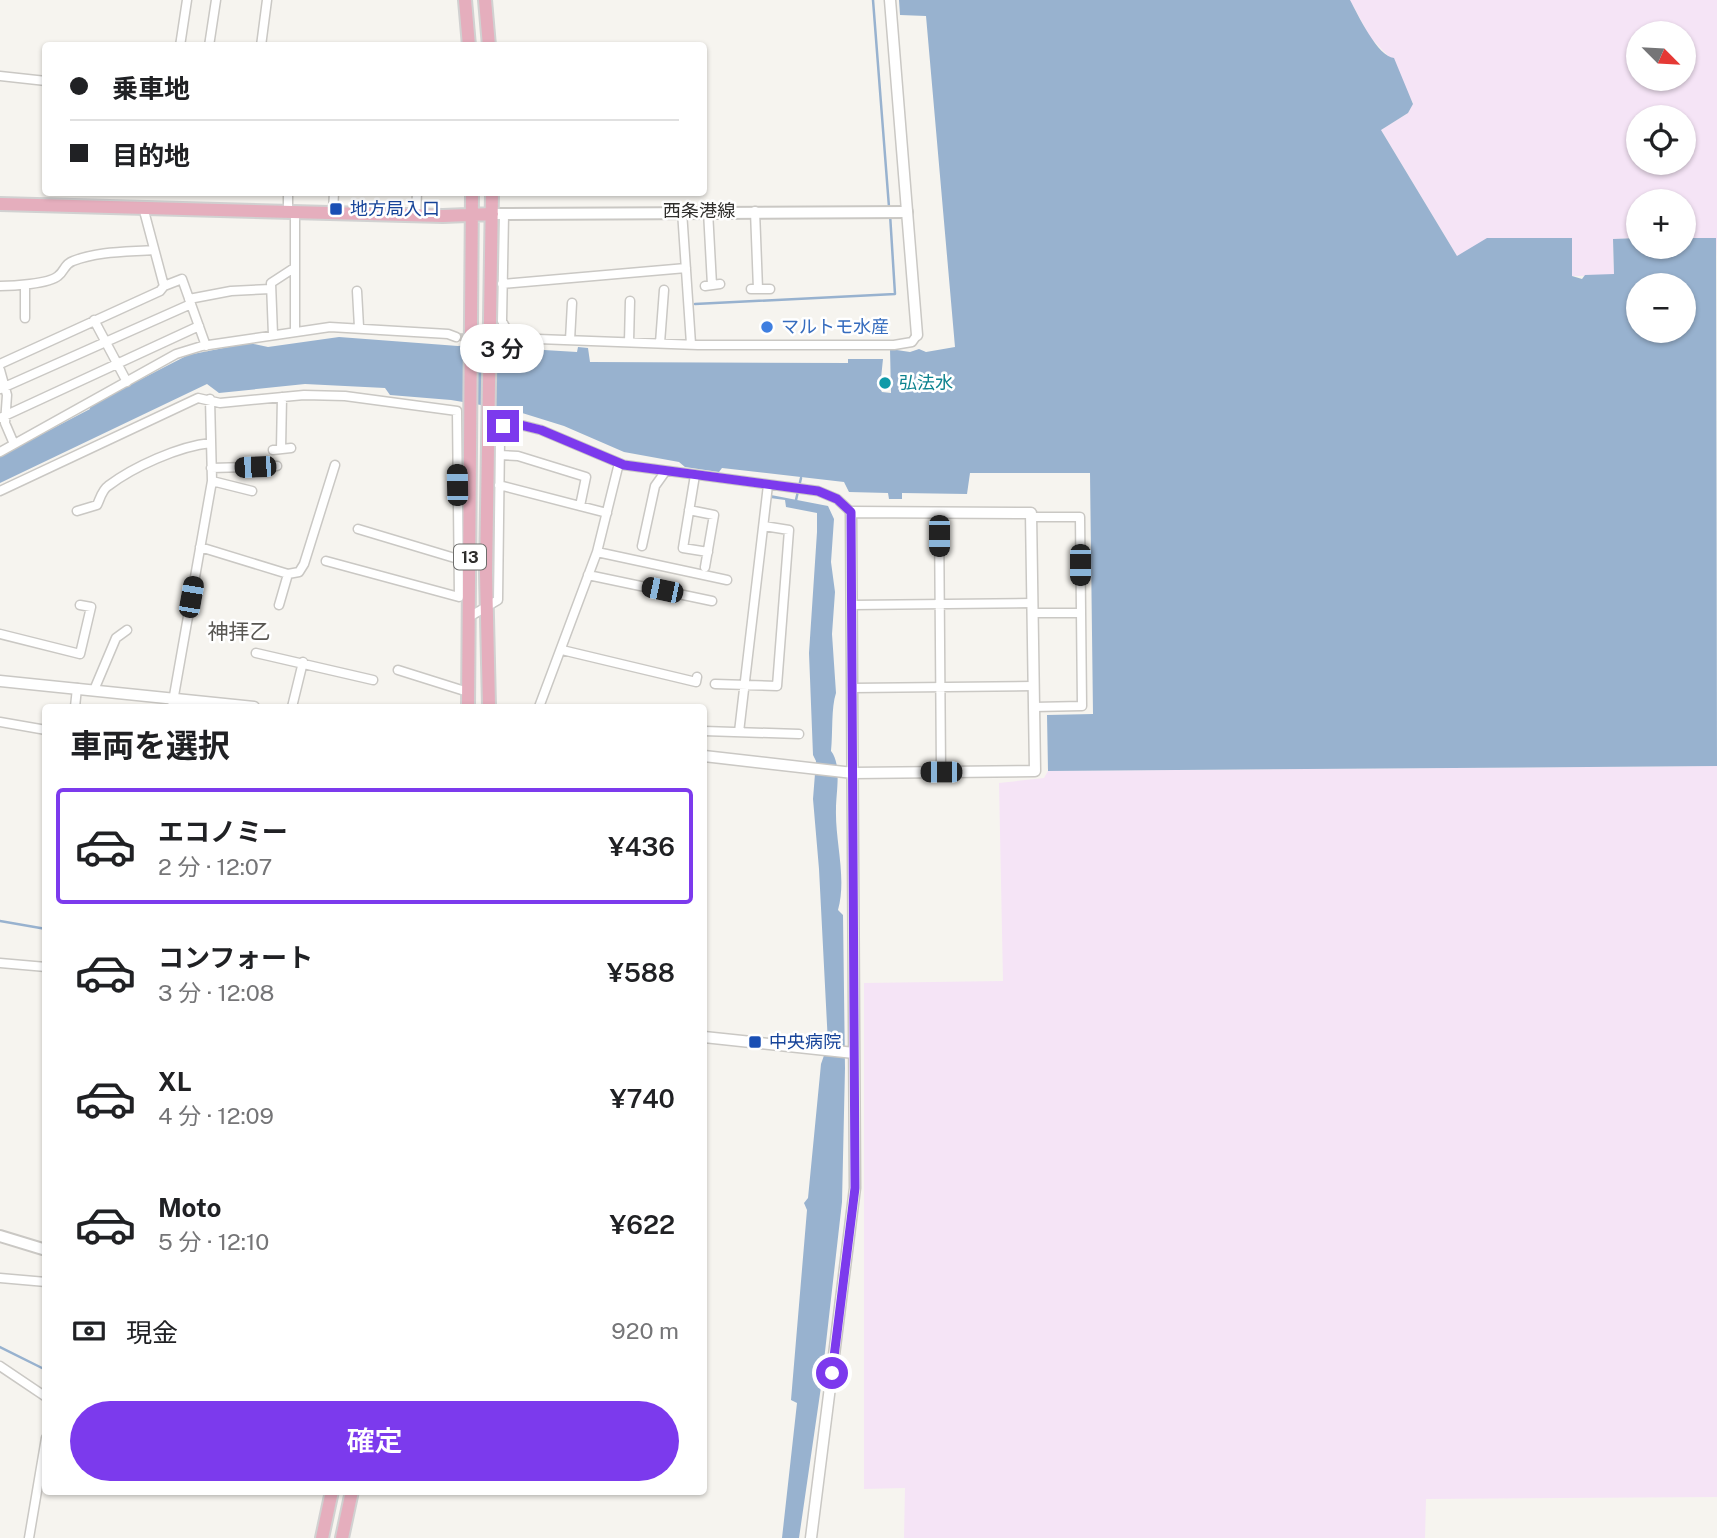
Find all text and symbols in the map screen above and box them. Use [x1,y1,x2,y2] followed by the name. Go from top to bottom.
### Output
[1626,21,1696,91] north arrow
[1626,21,1696,343] map controls
[112,73,190,104] text: 乗車地
[1626,105,1696,175] button: locate
[112,140,190,171] text: 目的地
[1626,189,1696,259] button: +
[350,198,440,219] place label: 地方局入口
[663,200,735,221] street label: 西条港線
[328,201,344,217] marker: 地方局入口
[1626,273,1696,343] button: −
[781,316,889,337] place label: マルトモ水産
[759,319,775,335] marker: マルトモ水産
[461,324,545,374] callout: 3 分
[480,335,524,362] text: 3 分
[899,372,953,393] place label: 弘法水
[877,375,893,391] marker: 弘法水
[487,410,519,442] route end
[234,456,277,478] car
[447,464,468,506] car
[929,515,950,557] car
[454,544,486,570] road number: 13
[1070,544,1091,586] car
[178,574,205,620] car
[640,575,685,605] car
[208,619,271,644] district label: 神拝乙
[70,727,230,764] text: 車両を選択
[921,762,963,783] car
[74,815,137,878] icon: car
[158,816,288,847] text: エコノミー
[608,831,675,862] text: ¥436
[158,853,272,880] text: 2 分 · 12:07
[74,941,137,1004] icon: car
[158,942,313,973] text: コンフォート
[607,957,675,988] text: ¥588
[158,979,274,1006] text: 3 分 · 12:08
[769,1031,841,1052] place label: 中央病院
[747,1034,763,1050] marker: 中央病院
[158,1066,192,1097] text: XL
[74,1067,137,1130] icon: car
[610,1083,675,1114] text: ¥740
[158,1102,274,1129] text: 4 分 · 12:09
[158,1192,221,1223] text: Moto
[74,1193,137,1256] icon: car
[610,1209,675,1240] text: ¥622
[158,1228,269,1255] text: 5 分 · 12:10
[70,1312,108,1350] icon: cash
[126,1317,178,1348] text: 現金
[611,1317,679,1344] text: 920 m
[816,1357,848,1389] route start
[70,1401,679,1481] button: 確定

